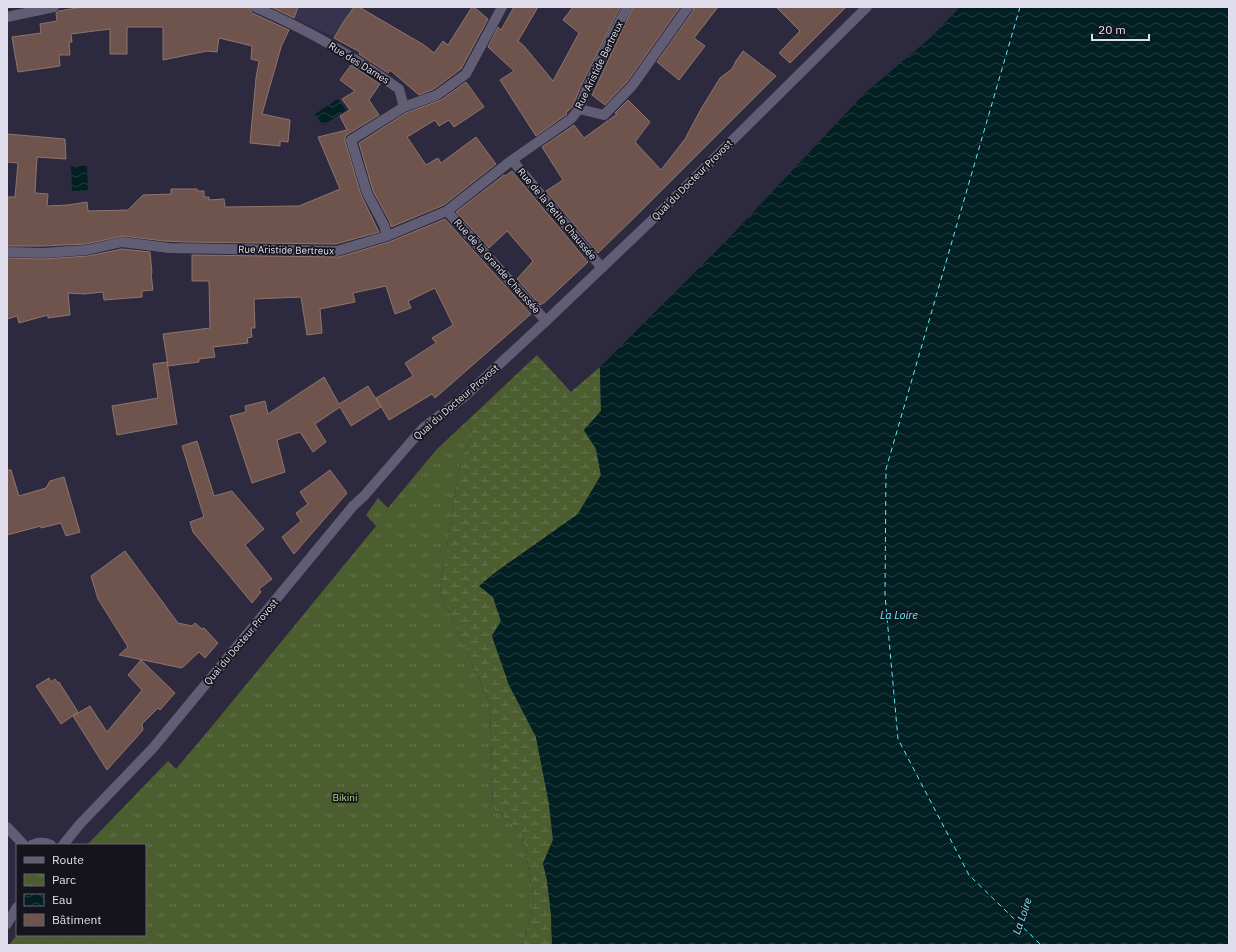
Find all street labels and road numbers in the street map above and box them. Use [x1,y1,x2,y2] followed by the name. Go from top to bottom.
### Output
[572,19,626,111] street label: Rue Aristide Bertreux
[326,39,392,87] street label: Rue des Dames
[649,137,735,223] street label: Quai du Docteur Provost
[515,165,600,263] street label: Rue de la Petite Chaussée
[451,216,543,316] street label: Rue de la Grande Chaussée
[238,243,334,257] street label: Rue Aristide Bertreux
[411,361,502,443] street label: Quai du Docteur Provost
[201,596,281,688] street label: Quai du Docteur Provost

